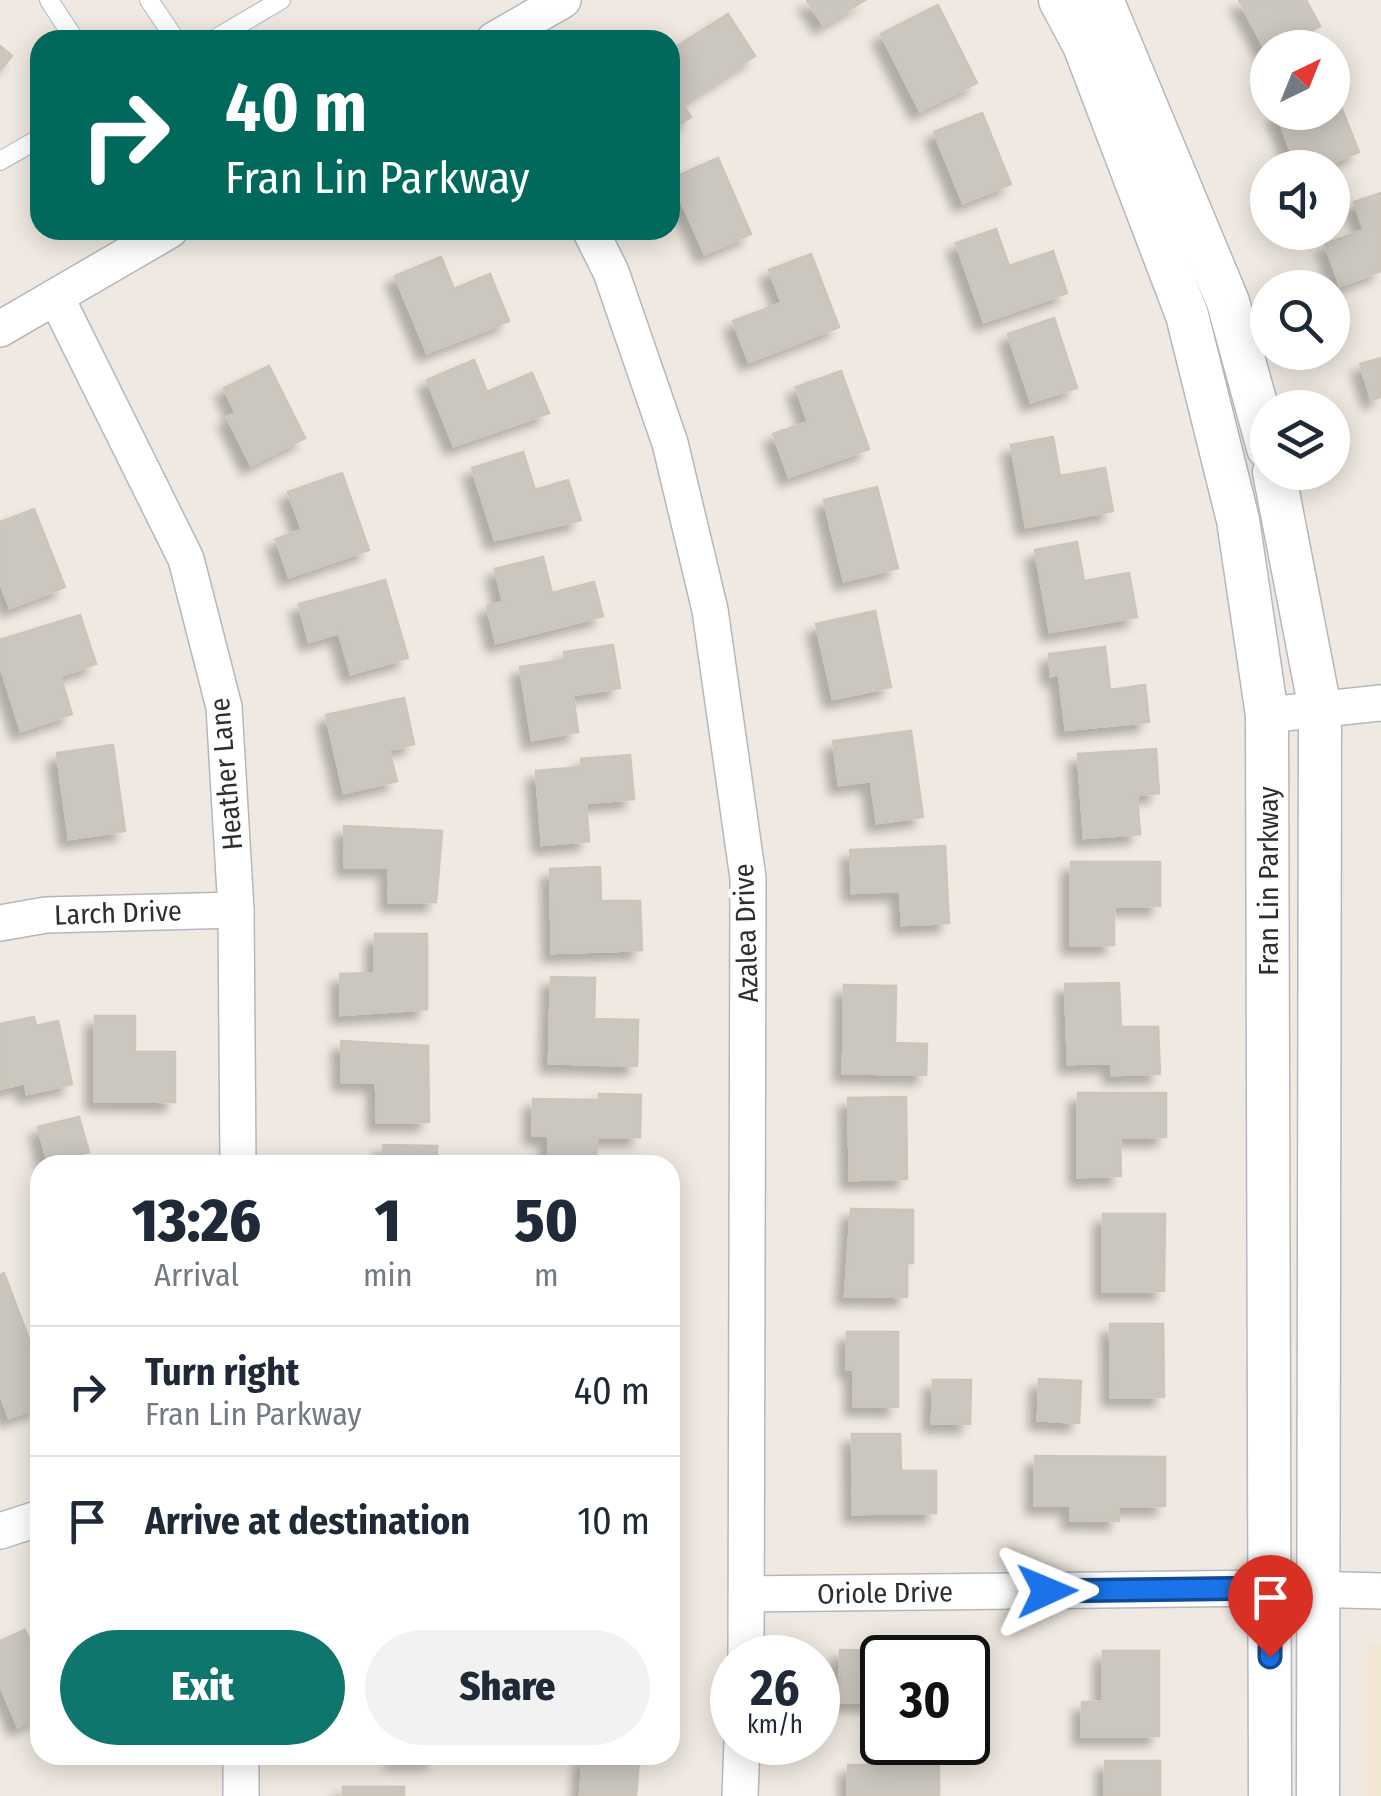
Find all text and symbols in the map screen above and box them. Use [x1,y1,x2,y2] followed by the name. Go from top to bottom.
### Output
[1250,30,1350,130] north arrow
[1250,30,1350,490] map controls
[225,66,367,150] text: 40 m
[60,70,190,200] icon: right
[1250,150,1350,250] button: sound
[225,151,530,205] text: Fran Lin Parkway
[1250,270,1350,370] button: search
[1250,390,1350,490] button: layers
[203,696,249,852] street label: Heather Lane
[1252,786,1285,976] street label: Fran Lin Parkway
[727,863,765,1003] street label: Azalea Drive
[54,894,182,932] street label: Larch Drive
[132,1185,261,1257] text: 13:26
[375,1185,401,1257] text: 1
[515,1185,578,1257] text: 50
[154,1256,239,1294] text: Arrival
[363,1256,413,1294] text: min
[534,1256,559,1294] text: m
[145,1349,299,1395] text: Turn right
[60,1364,115,1419] icon: right
[574,1368,650,1414] text: 40 m
[145,1395,362,1433] text: Fran Lin Parkway
[60,1494,115,1549] icon: arrive
[145,1498,470,1544] text: Arrive at destination
[577,1498,650,1544] text: 10 m
[995,1539,1099,1643] position arrow
[1228,1555,1313,1658] pin
[1243,1570,1298,1625] icon: arrive
[817,1575,953,1611] street label: Oriole Drive
[60,1630,345,1745] button: Exit
[365,1630,650,1745] button: Share
[860,1635,990,1765] speed limit sign: 30
[750,1658,800,1718] text: 26
[747,1710,803,1740] text: km/h

